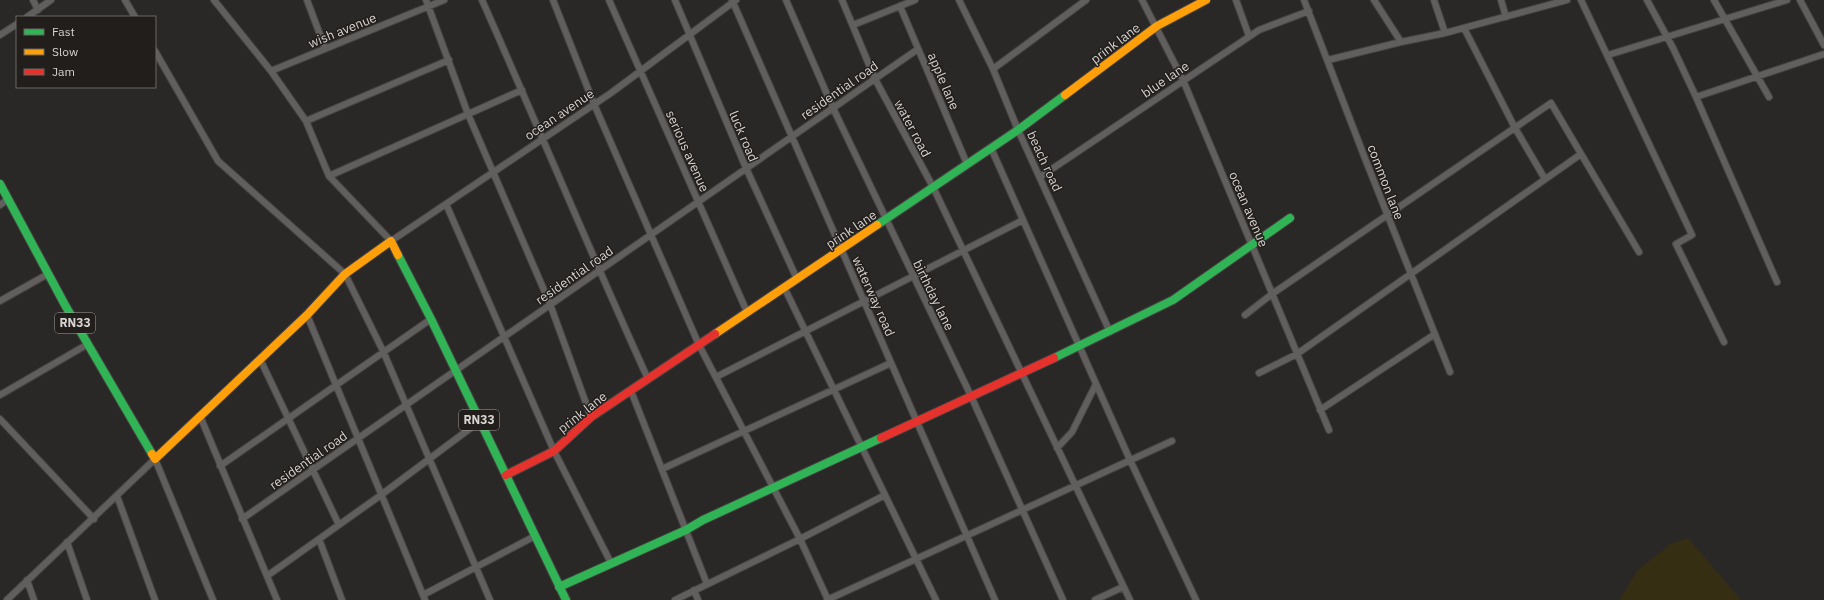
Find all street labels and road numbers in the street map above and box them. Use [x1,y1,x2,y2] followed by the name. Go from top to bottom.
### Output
[306,9,379,52] street label: wish avenue
[1087,19,1144,68] street label: prink lane
[924,50,963,112] street label: apple lane
[797,57,882,124] street label: residential road
[1138,57,1192,101] street label: blue lane
[521,85,597,144] street label: ocean avenue
[890,97,935,160] street label: water road
[662,108,713,195] street label: serious avenue
[725,108,762,164] street label: luck road
[1023,128,1066,194] street label: beach road
[1363,142,1408,222] street label: common lane
[1225,169,1272,250] street label: ocean avenue
[823,206,880,253] street label: prink lane
[532,242,617,309] street label: residential road
[848,253,899,339] street label: waterway road
[909,257,958,333] street label: birthday lane
[55,313,95,333] road number: RN33
[554,388,610,437] street label: prink lane
[459,410,499,430] road number: RN33
[266,427,351,494] street label: residential road

